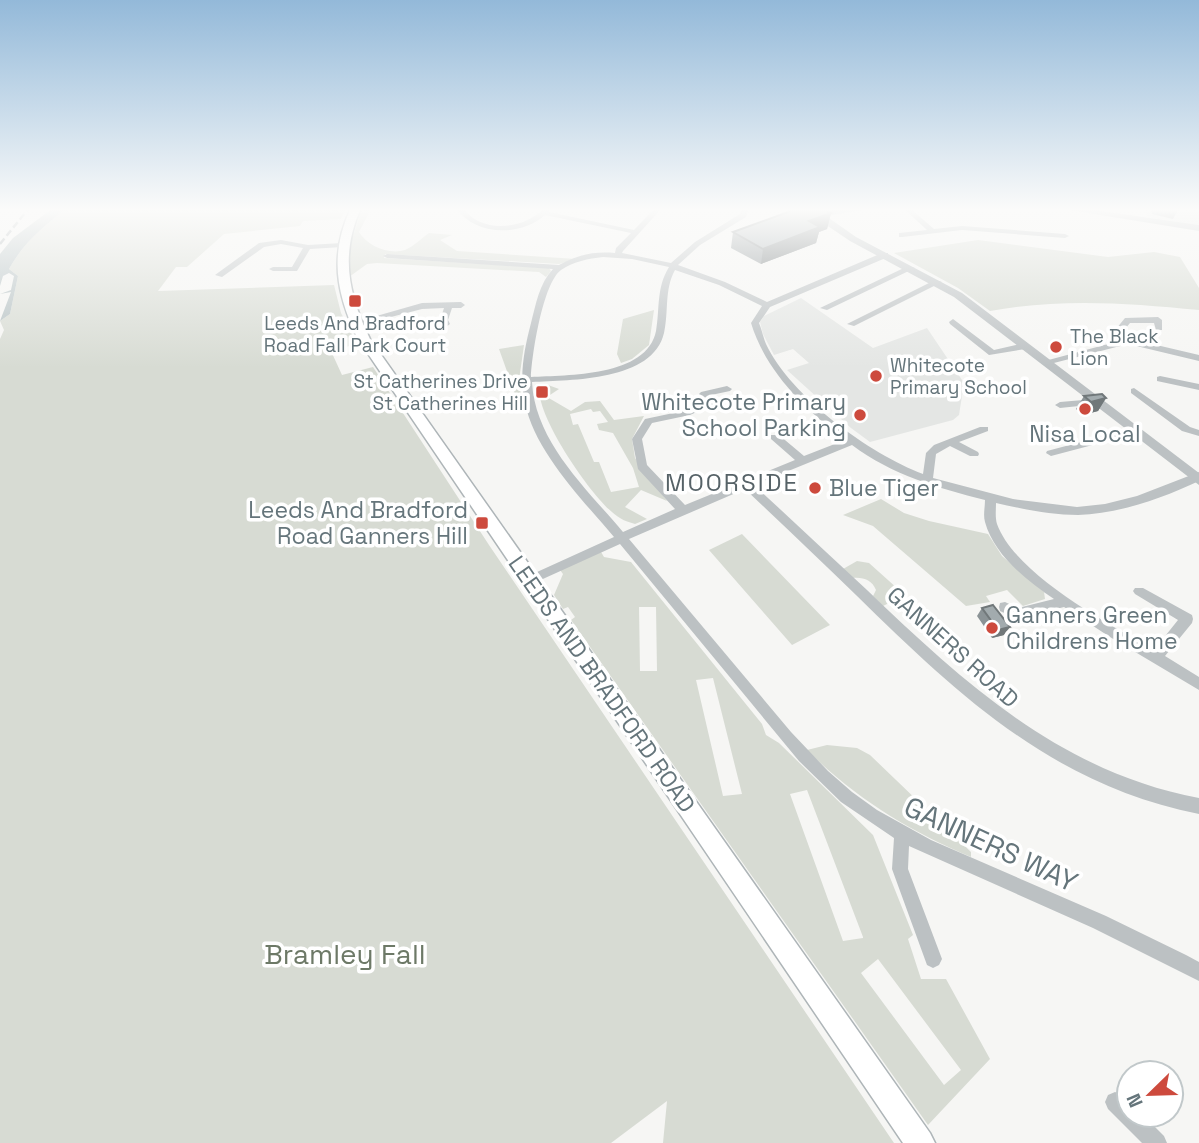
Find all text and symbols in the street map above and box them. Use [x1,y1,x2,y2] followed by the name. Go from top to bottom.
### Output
[347,293,363,309] marker: Leeds And Bradford Road Fall Park Court
[264,311,446,358] place label: Leeds And Bradford Road Fall Park Court
[1070,324,1158,371] place label: The Black Lion
[1048,339,1064,355] marker: The Black Lion
[890,353,1027,400] place label: Whitecote Primary School
[868,368,884,384] marker: Whitecote Primary School
[353,369,528,416] place label: St Catherines Drive St Catherines Hill
[534,384,550,400] marker: St Catherines Drive St Catherines Hill
[641,387,846,443] place label: Whitecote Primary School Parking
[1077,401,1093,417] marker: Nisa Local
[852,407,868,423] marker: Whitecote Primary School Parking
[1029,419,1141,449] place label: Nisa Local
[665,467,799,498] district label: MOORSIDE
[829,473,939,503] place label: Blue Tiger
[807,480,823,496] marker: Blue Tiger
[248,495,468,551] place label: Leeds And Bradford Road Ganners Hill
[474,515,490,531] marker: Leeds And Bradford Road Ganners Hill
[502,550,702,818] street label: LEEDS AND BRADFORD ROAD
[881,580,1025,714] street label: GANNERS ROAD
[1006,600,1178,656] place label: Ganners Green Childrens Home
[984,620,1000,636] marker: Ganners Green Childrens Home
[899,788,1083,900] street label: GANNERS WAY
[264,936,426,972] park label: Bramley Fall
[1115,1059,1185,1129] north arrow
[1121,1090,1149,1111] text: N

